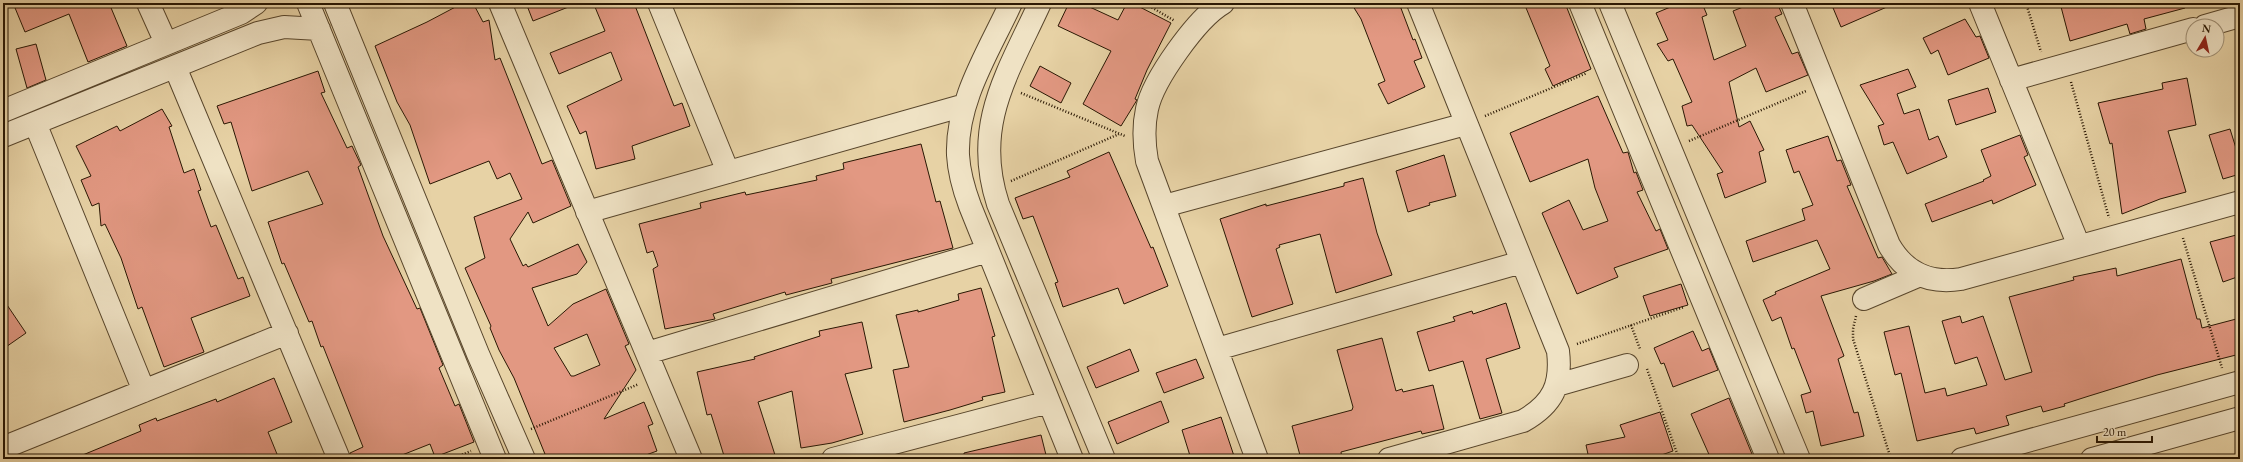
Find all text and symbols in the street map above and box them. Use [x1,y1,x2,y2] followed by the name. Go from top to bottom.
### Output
[2185,18,2225,58] north arrow
[2201,21,2212,36] text: N
[2097,418,2152,444] scale bar
[2103,424,2127,440] text: 20 m

